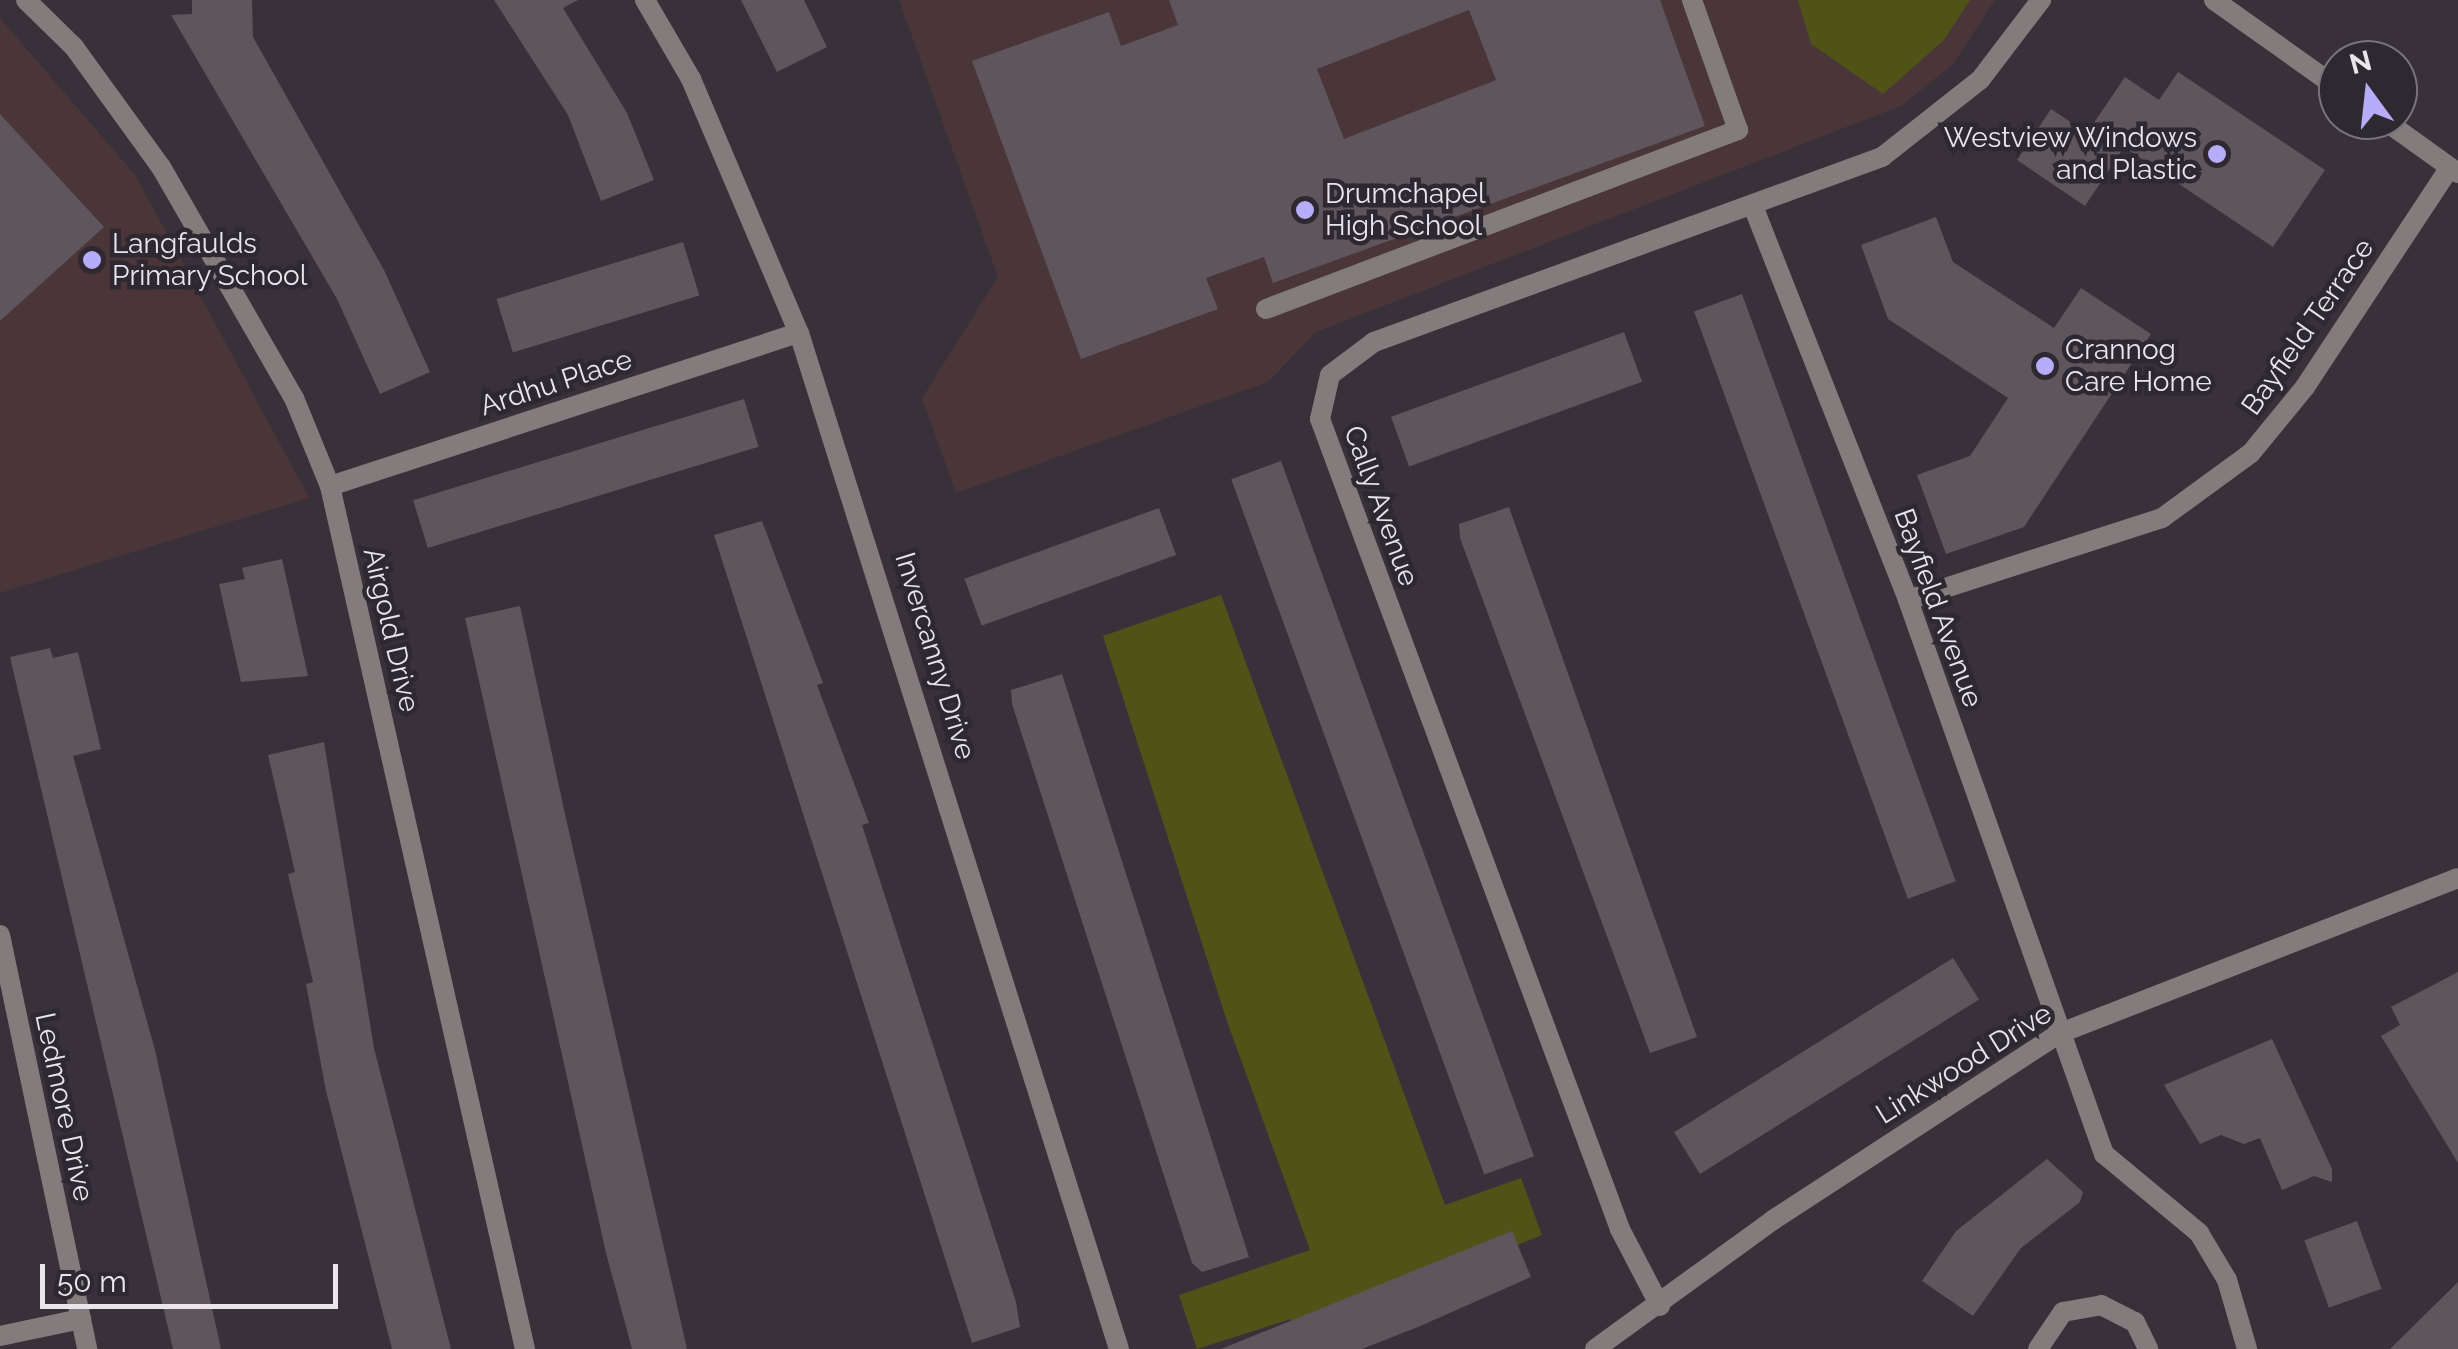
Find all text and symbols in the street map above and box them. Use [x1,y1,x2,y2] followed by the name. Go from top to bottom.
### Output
[2318,40,2418,140] north arrow
[2346,44,2375,81] text: N
[1942,121,2197,187] place label: Westview Windows and Plastic
[2206,143,2228,165] marker: Westview Windows and Plastic
[1325,177,1485,243] place label: Drumchapel High School
[1294,199,1316,221] marker: Drumchapel High School
[112,227,308,293] place label: Langfaulds Primary School
[2235,232,2381,422] street label: Bayfield Terrace
[81,249,103,271] marker: Langfaulds Primary School
[2065,333,2212,399] place label: Crannog Care Home
[476,343,636,423] street label: Ardhu Place
[2034,355,2056,377] marker: Crannog Care Home
[1336,420,1426,592] street label: Cally Avenue
[1886,504,1990,712] street label: Bayfield Avenue
[356,545,426,715] street label: Airgold Drive
[887,548,983,764] street label: Invercanny Drive
[1870,997,2058,1131] street label: Linkwood Drive
[28,1010,100,1204] street label: Ledmore Drive
[45,1244,342,1306] scale bar
[57,1264,127,1299] text: 50 m

